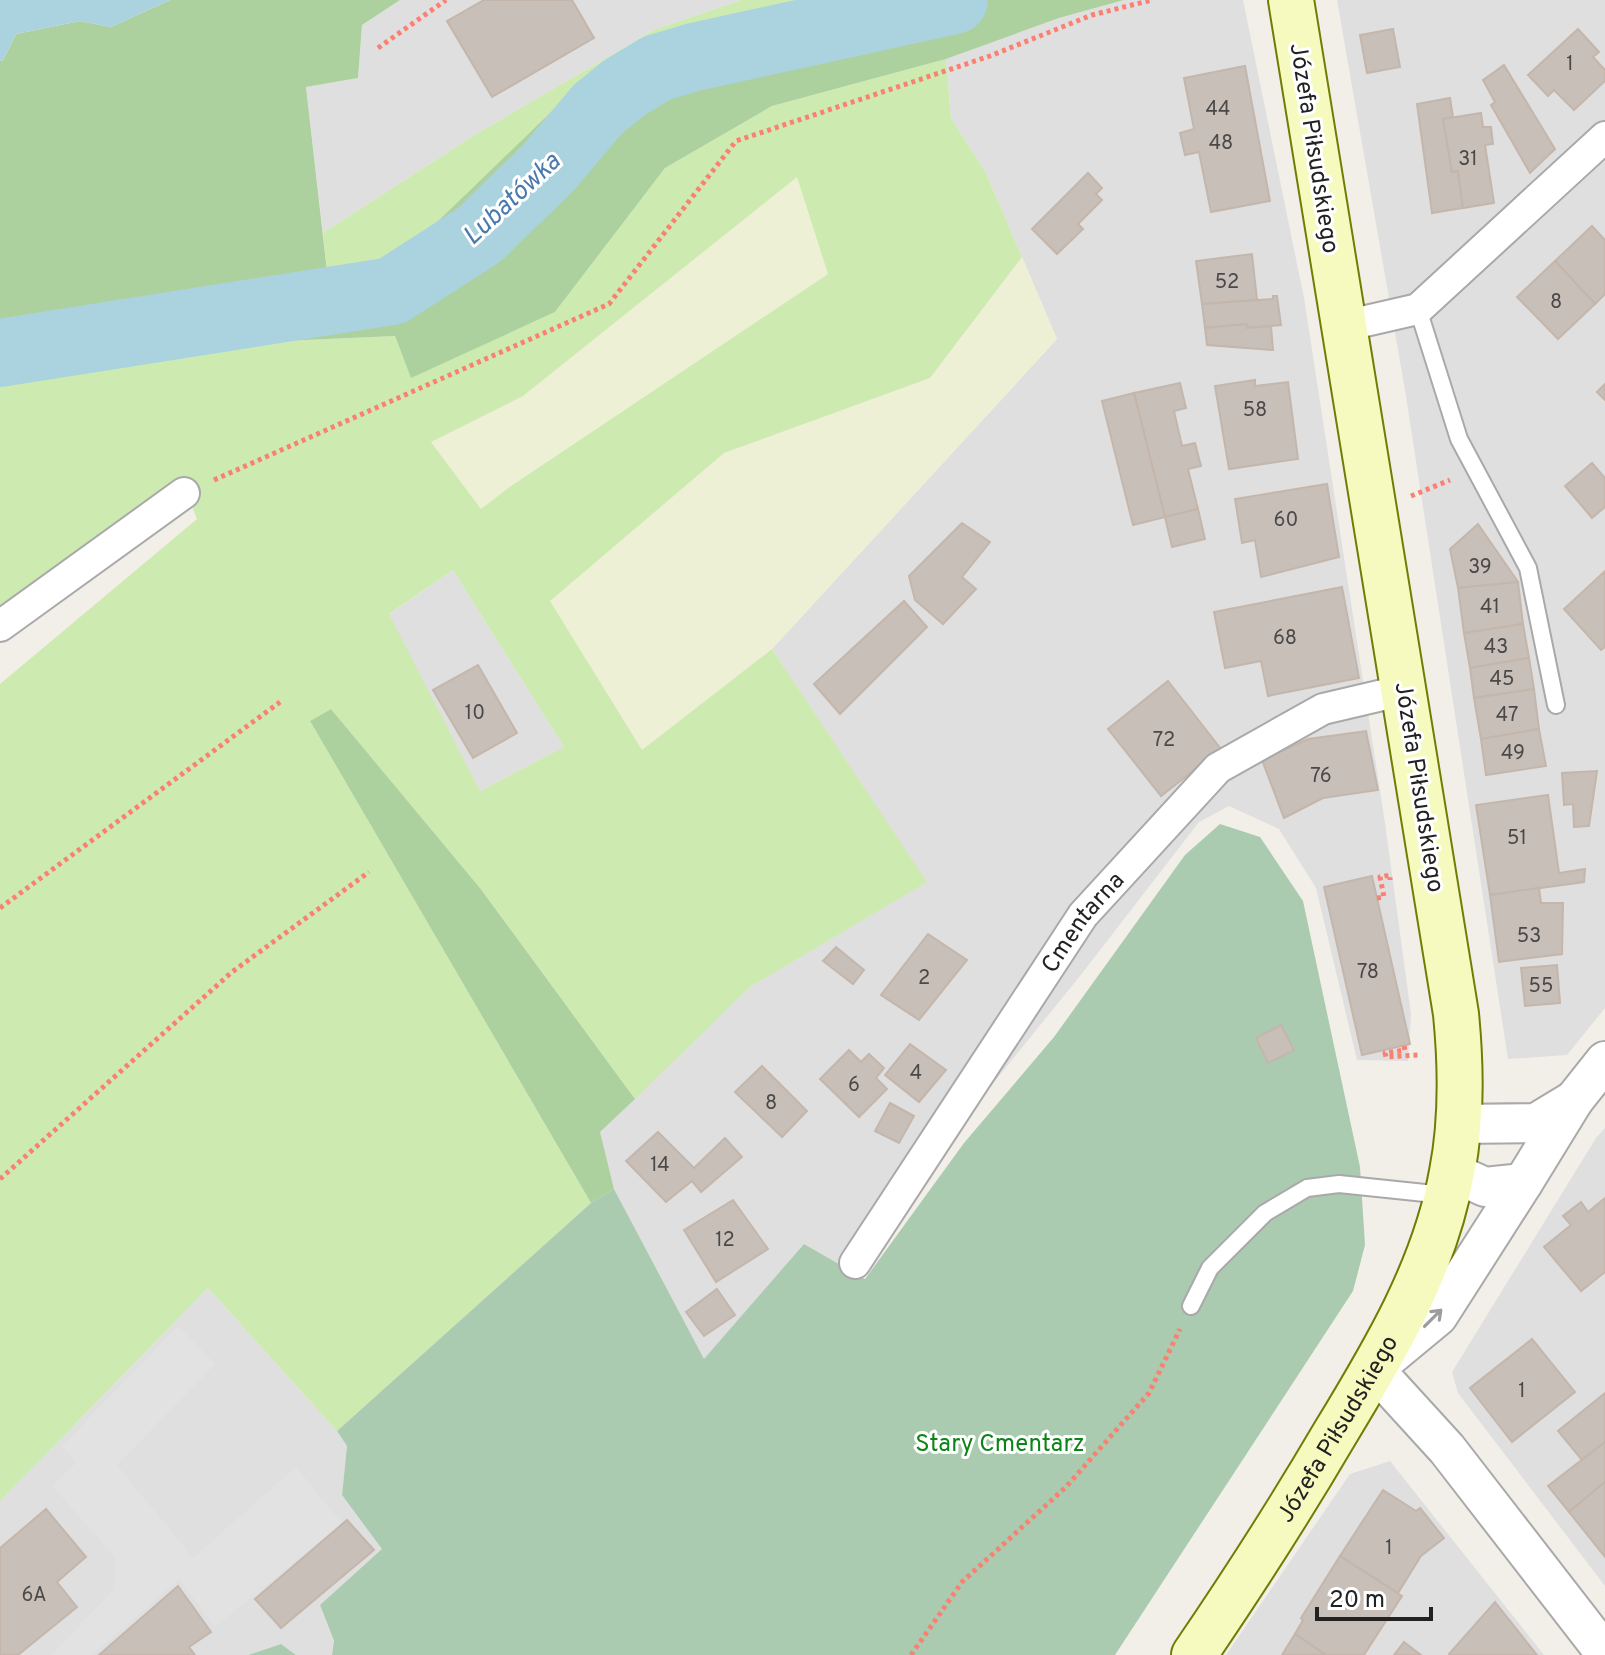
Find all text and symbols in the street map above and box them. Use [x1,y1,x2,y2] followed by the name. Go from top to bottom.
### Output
[1282,41,1344,256] street label: Józefa Piłsudskiego
[1566,52,1574,78] house number: 1
[1206,97,1230,123] house number: 44
[1209,131,1233,157] house number: 48
[457,146,569,253] water label: Lubatówka
[1458,147,1478,173] house number: 31
[1215,270,1239,296] house number: 52
[1550,290,1562,316] house number: 8
[1243,398,1267,424] house number: 58
[1274,508,1298,534] house number: 60
[1468,555,1492,581] house number: 39
[1480,595,1500,621] house number: 41
[1273,626,1297,652] house number: 68
[1484,635,1508,661] house number: 43
[1490,667,1514,693] house number: 45
[1387,680,1449,895] street label: Józefa Piłsudskiego
[465,701,485,727] house number: 10
[1496,703,1518,729] house number: 47
[1153,728,1175,754] house number: 72
[1501,741,1525,767] house number: 49
[1310,764,1332,790] house number: 76
[1507,826,1527,852] house number: 51
[1036,867,1132,979] street label: Cmentarna
[1517,924,1541,950] house number: 53
[1357,960,1379,986] house number: 78
[918,966,930,992] house number: 2
[1529,974,1553,1000] house number: 55
[910,1061,922,1087] house number: 4
[848,1073,860,1099] house number: 6
[765,1091,777,1117] house number: 8
[650,1153,670,1179] house number: 14
[715,1228,735,1254] house number: 12
[1423,1309,1442,1328] one-way arrow
[1271,1331,1406,1529] street label: Józefa Piłsudskiego
[1518,1379,1526,1405] house number: 1
[915,1430,1085,1460] park label: Stary Cmentarz
[1385,1536,1393,1562] house number: 1
[1317,1571,1431,1621] scale bar
[21,1583,47,1609] house number: 6A
[1329,1586,1385,1616] text: 20 m

